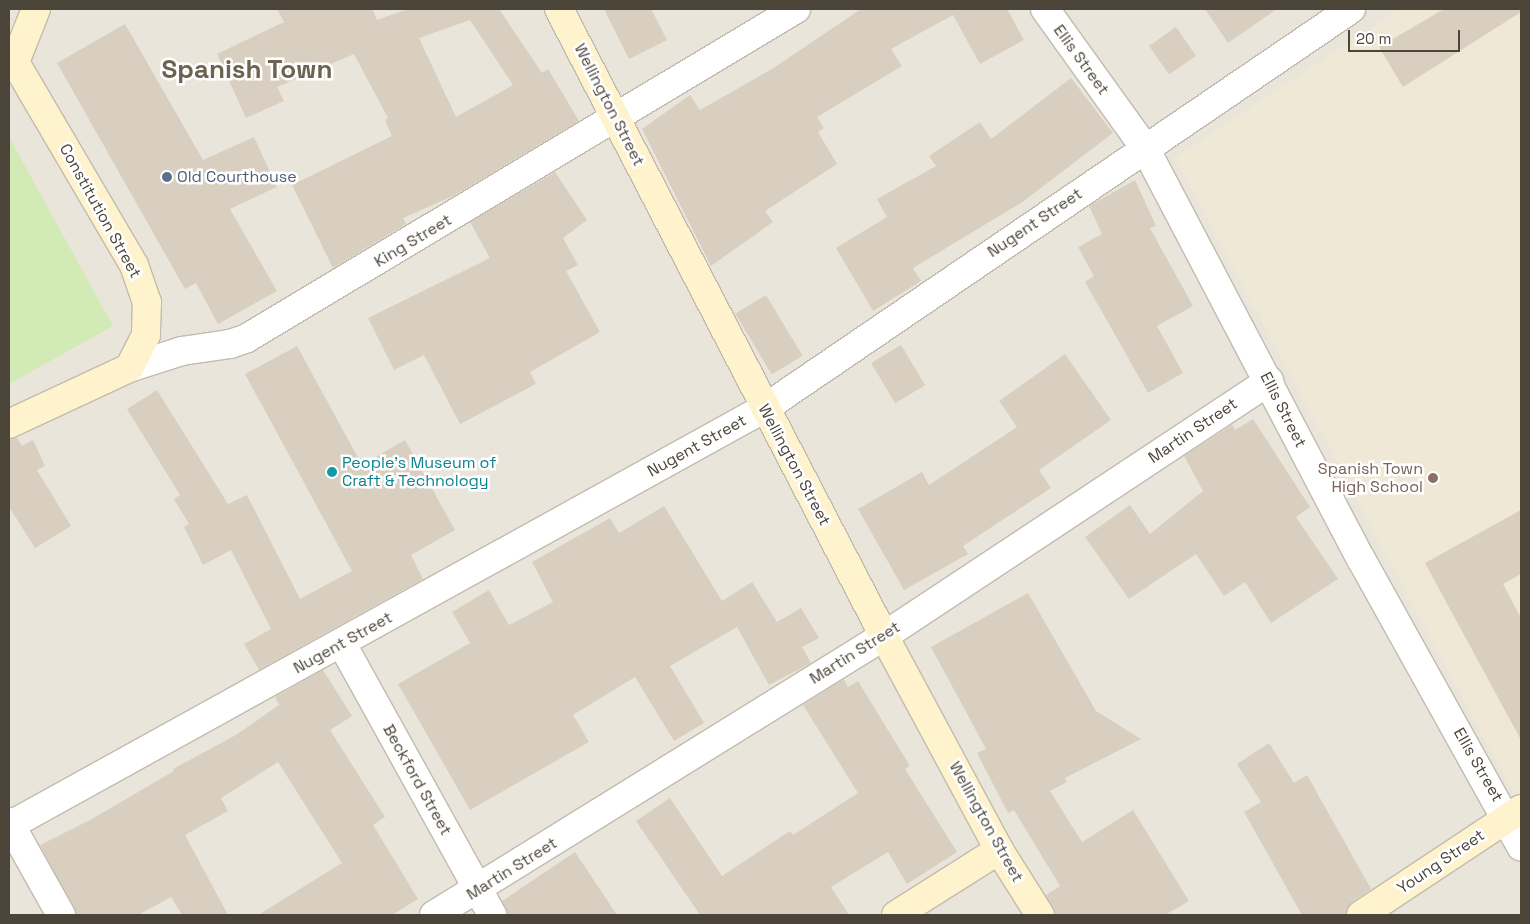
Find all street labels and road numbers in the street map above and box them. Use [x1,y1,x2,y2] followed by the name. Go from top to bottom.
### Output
[1049,21,1113,99] street label: Ellis Street
[570,41,648,169] street label: Wellington Street
[55,140,145,282] street label: Constitution Street
[984,184,1086,262] street label: Nugent Street
[371,210,455,272] street label: King Street
[1256,369,1310,451] street label: Ellis Street
[1145,394,1241,468] street label: Martin Street
[754,401,834,529] street label: Wellington Street
[644,411,750,481] street label: Nugent Street
[290,608,396,678] street label: Nugent Street
[806,618,904,688] street label: Martin Street
[379,721,455,839] street label: Beckford Street
[1449,725,1507,805] street label: Ellis Street
[945,758,1027,886] street label: Wellington Street
[1394,826,1488,898] street label: Young Street
[463,834,561,904] street label: Martin Street

